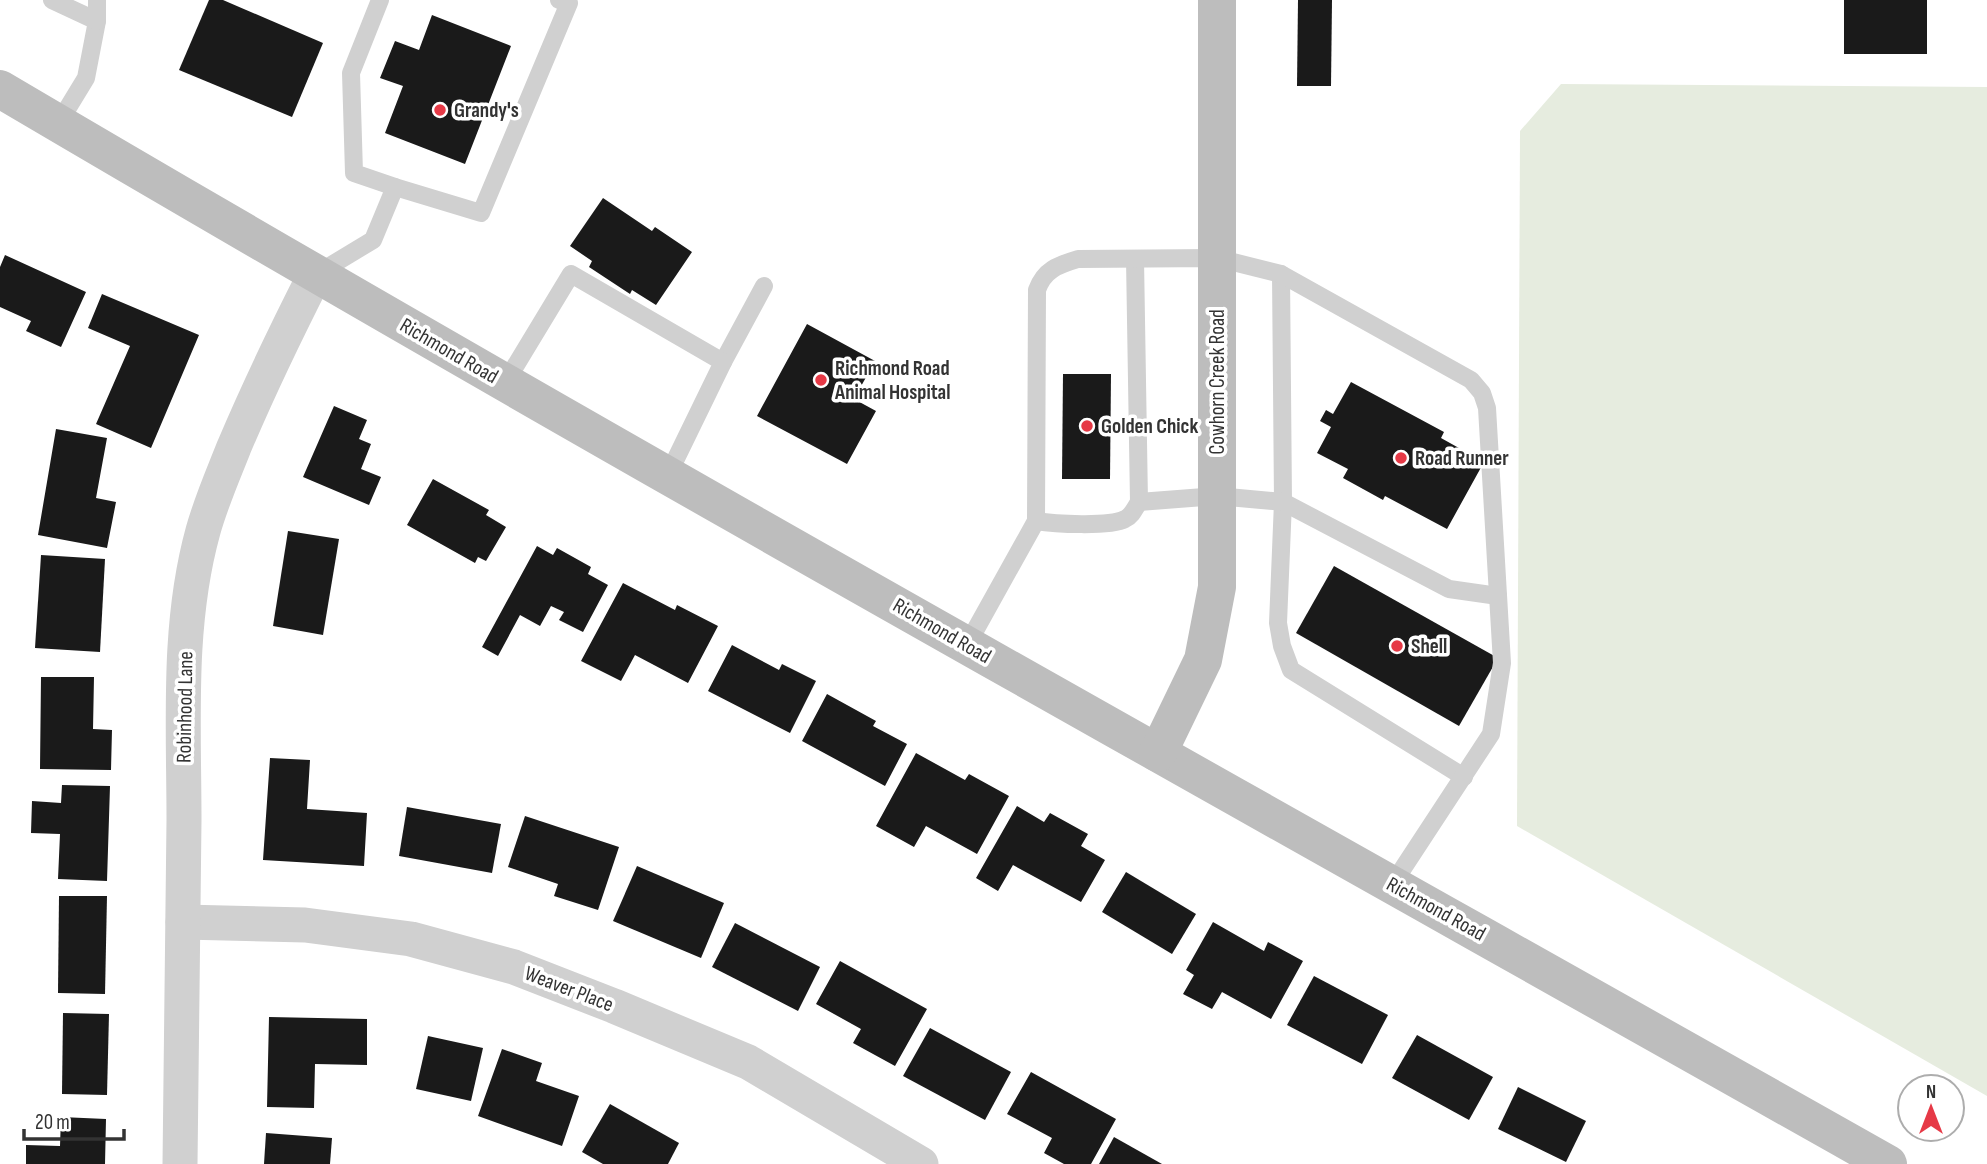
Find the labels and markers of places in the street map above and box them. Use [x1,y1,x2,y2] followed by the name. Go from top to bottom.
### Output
[454,98,519,123] place label: Grandy's
[432,102,448,118] marker: Grandy's
[834,356,950,405] place label: Richmond Road Animal Hospital
[813,372,829,388] marker: Richmond Road Animal Hospital
[1101,414,1198,439] place label: Golden Chick
[1079,418,1095,434] marker: Golden Chick
[1415,446,1509,471] place label: Road Runner
[1393,450,1409,466] marker: Road Runner
[1411,634,1447,659] place label: Shell
[1389,638,1405,654] marker: Shell

